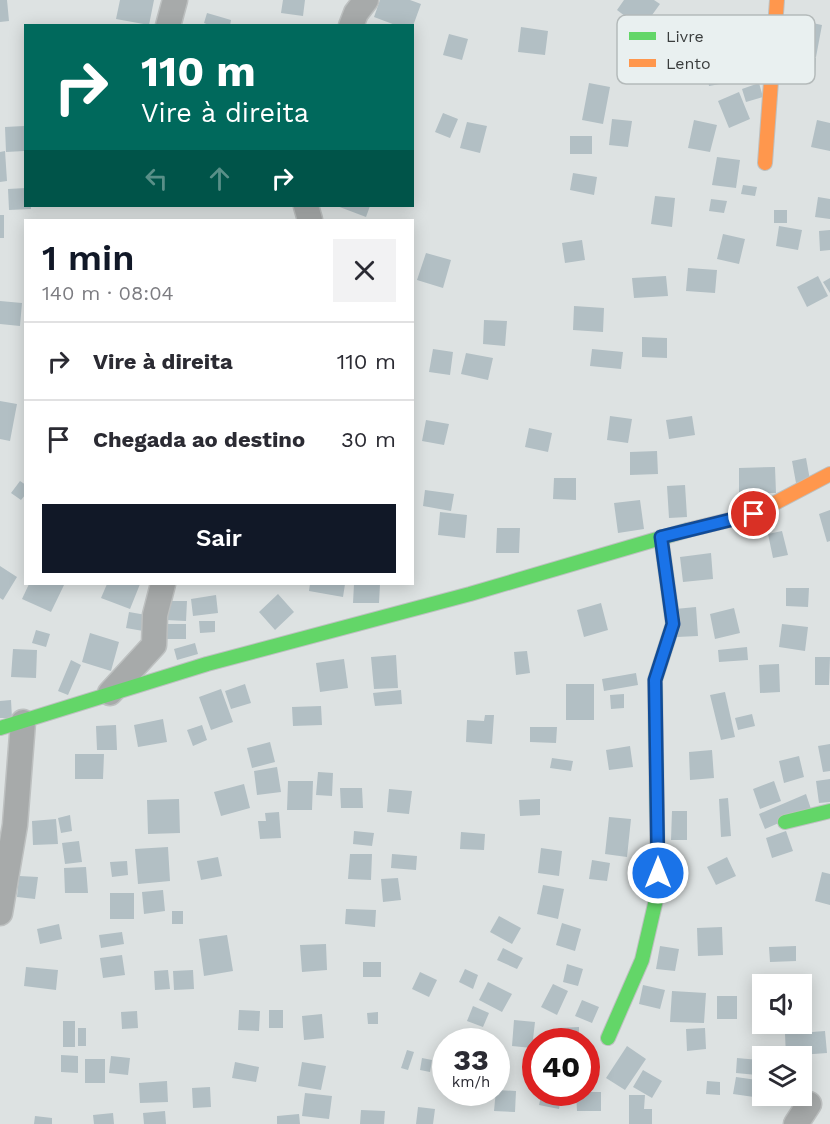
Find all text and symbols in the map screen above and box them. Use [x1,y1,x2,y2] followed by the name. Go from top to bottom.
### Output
[617,15,815,84] legend
[666,27,704,46] text: Livre
[141,47,256,96] text: 110 m
[42,48,120,126] icon: right
[666,54,711,73] text: Lento
[141,97,309,129] text: Vire à direita
[140,162,173,195] icon: left
[203,162,236,195] icon: ahead
[266,162,299,195] icon: right
[42,237,134,279] text: 1 min
[333,239,396,302] button: close
[42,281,174,305] text: 140 m · 08:04
[42,345,75,378] icon: right
[93,349,233,374] text: Vire à direita
[337,349,396,374] text: 110 m
[42,423,75,456] icon: arrive
[93,427,305,452] text: Chegada ao destino
[341,427,396,452] text: 30 m
[728,488,779,539] pin
[737,497,770,530] icon: arrive
[42,504,396,573] button: Sair
[626,841,690,905] position arrow
[752,974,812,1106] map controls
[752,974,812,1034] button: sound
[522,1028,600,1106] speed limit sign: 40
[453,1042,489,1077] text: 33
[752,1046,812,1106] button: layers
[452,1073,490,1091] text: km/h

